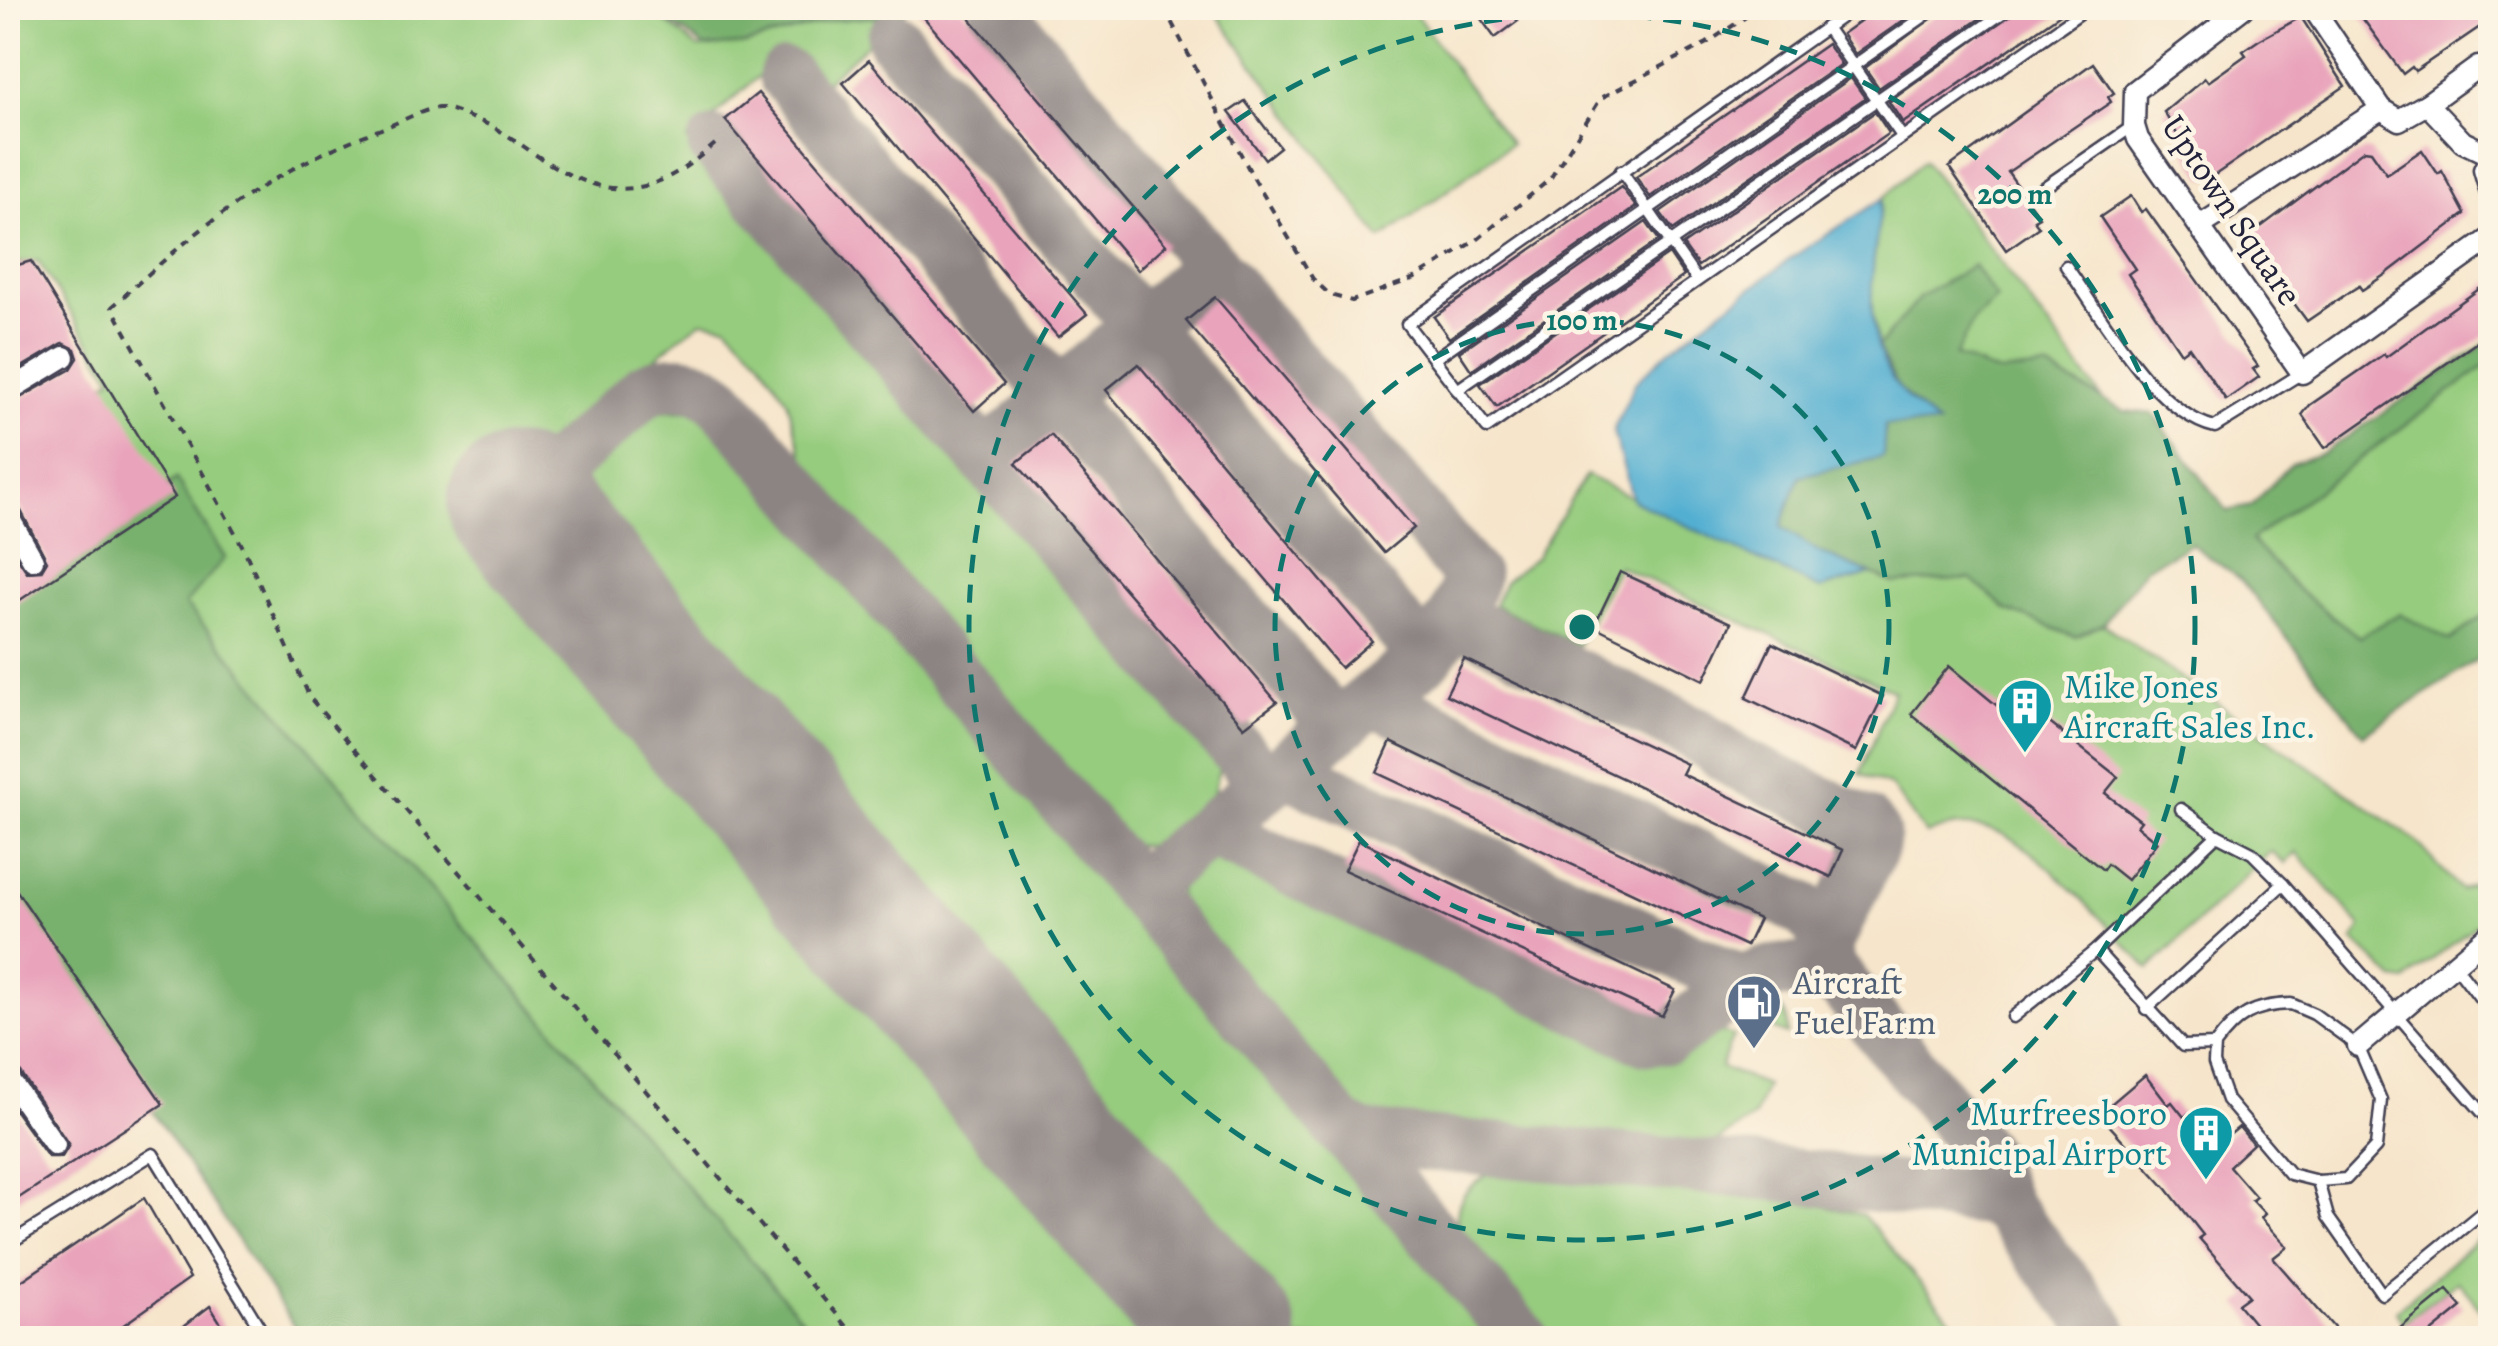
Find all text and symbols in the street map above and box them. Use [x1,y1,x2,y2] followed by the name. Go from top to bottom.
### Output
[2150,105,2314,315] street label: Uptown Square
[1977,174,2053,214] text: 200 m
[1546,300,1618,340] text: 100 m
[1564,609,1600,645] centre of rings
[2063,662,2316,750] place label: Mike Jones Aircraft Sales Inc.
[1995,676,2055,755] building icon: Mike Jones Aircraft Sales Inc.
[1792,958,1936,1046] place label: Aircraft Fuel Farm
[1724,972,1784,1051] fuel station icon: Aircraft Fuel Farm
[1911,1089,2167,1177] place label: Murfreesboro Municipal Airport
[2176,1103,2236,1182] building icon: Murfreesboro Municipal Airport

